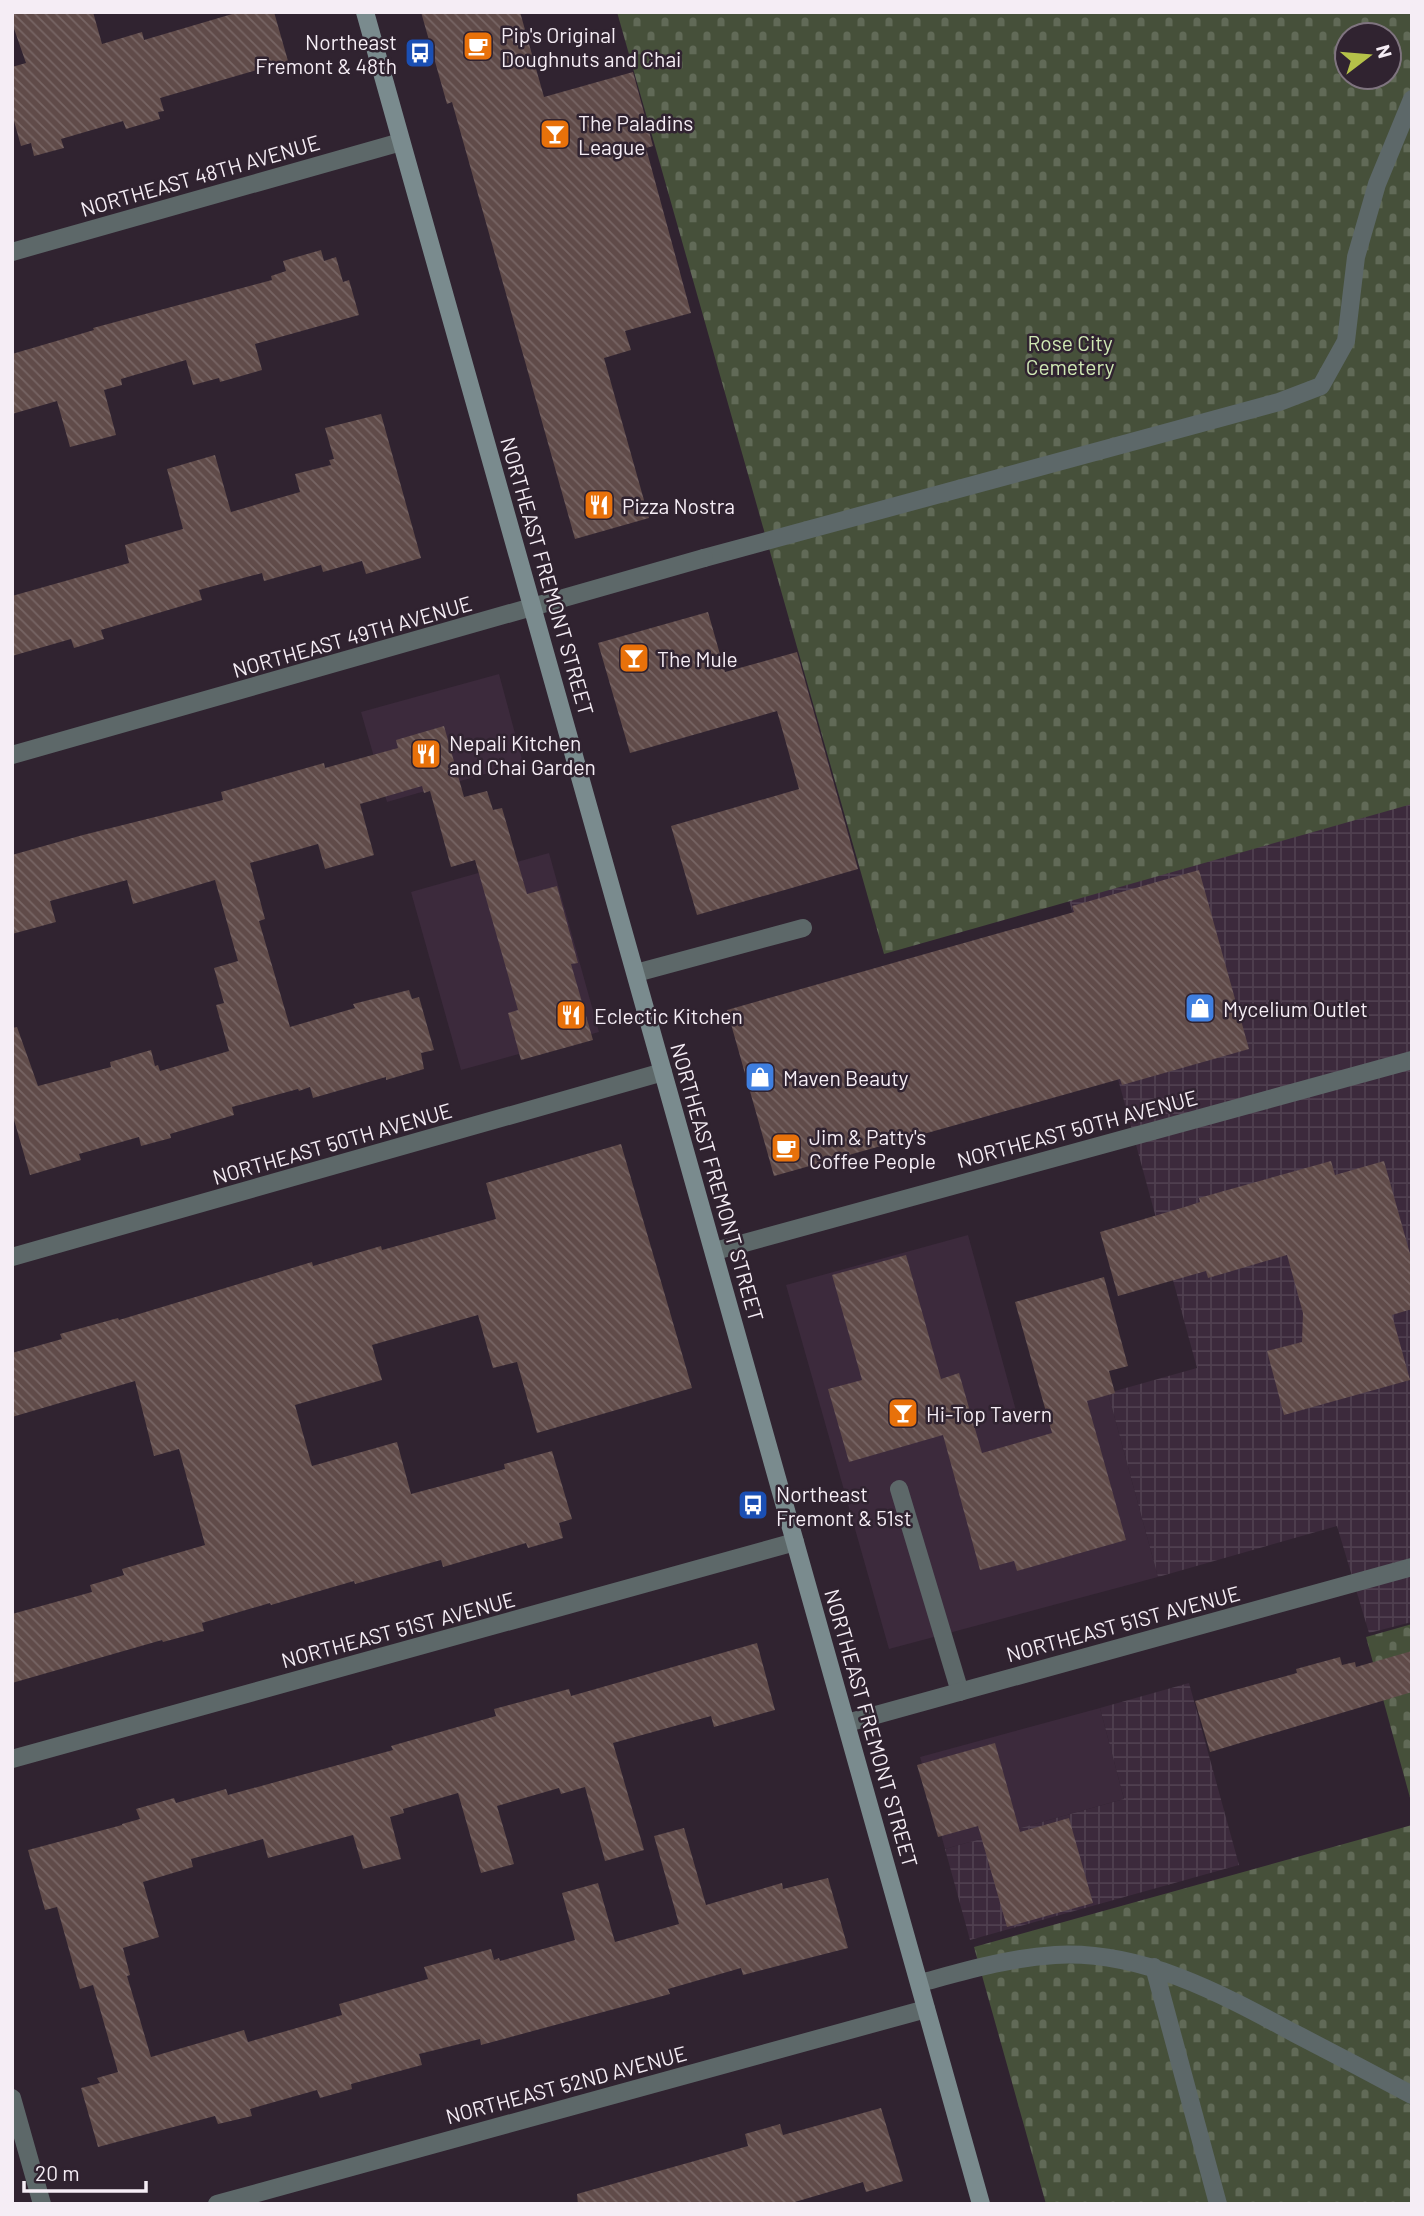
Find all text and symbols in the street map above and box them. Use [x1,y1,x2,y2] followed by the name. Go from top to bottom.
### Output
[1333,21,1403,91] north arrow
[501,22,681,71] place label: Pip's Original Doughnuts and Chai
[255,29,397,78] place label: Northeast Fremont & 48th
[461,29,495,63] cafe icon: Pip's Original Doughnuts and Chai
[403,36,437,70] bus stop icon: Northeast Fremont & 48th
[1372,42,1398,60] text: N
[578,110,693,159] place label: The Paladins League
[538,117,572,151] bar icon: The Paladins League
[77,129,323,221] street label: NORTHEAST 48TH AVENUE
[1026,330,1115,379] park label: Rose City Cemetery
[496,434,600,718] street label: NORTHEAST FREMONT STREET
[582,488,616,522] restaurant icon: Pizza Nostra
[622,493,735,518] place label: Pizza Nostra
[229,590,475,682] street label: NORTHEAST 49TH AVENUE
[617,641,651,675] bar icon: The Mule
[657,646,738,671] place label: The Mule
[449,730,596,779] place label: Nepali Kitchen and Chai Garden
[409,737,443,771] restaurant icon: Nepali Kitchen and Chai Garden
[1183,991,1217,1025] shop icon: Mycelium Outlet
[1223,996,1368,1021] place label: Mycelium Outlet
[554,998,588,1032] restaurant icon: Eclectic Kitchen
[594,1003,743,1028] place label: Eclectic Kitchen
[666,1040,770,1324] street label: NORTHEAST FREMONT STREET
[743,1060,777,1094] shop icon: Maven Beauty
[783,1065,909,1090] place label: Maven Beauty
[954,1084,1200,1172] street label: NORTHEAST 50TH AVENUE
[209,1097,455,1189] street label: NORTHEAST 50TH AVENUE
[809,1124,936,1173] place label: Jim & Patty's Coffee People
[769,1131,803,1165] cafe icon: Jim & Patty's Coffee People
[886,1396,920,1430] bar icon: Hi-Top Tavern
[926,1401,1052,1426] place label: Hi-Top Tavern
[776,1481,912,1530] place label: Northeast Fremont & 51st
[736,1488,770,1522] bus stop icon: Northeast Fremont & 51st
[1003,1580,1243,1666] street label: NORTHEAST 51ST AVENUE
[278,1586,518,1672] street label: NORTHEAST 51ST AVENUE
[820,1586,924,1870] street label: NORTHEAST FREMONT STREET
[443,2040,689,2128] street label: NORTHEAST 52ND AVENUE
[24,2150,147,2194] scale bar
[35,2160,80,2185] text: 20 m

